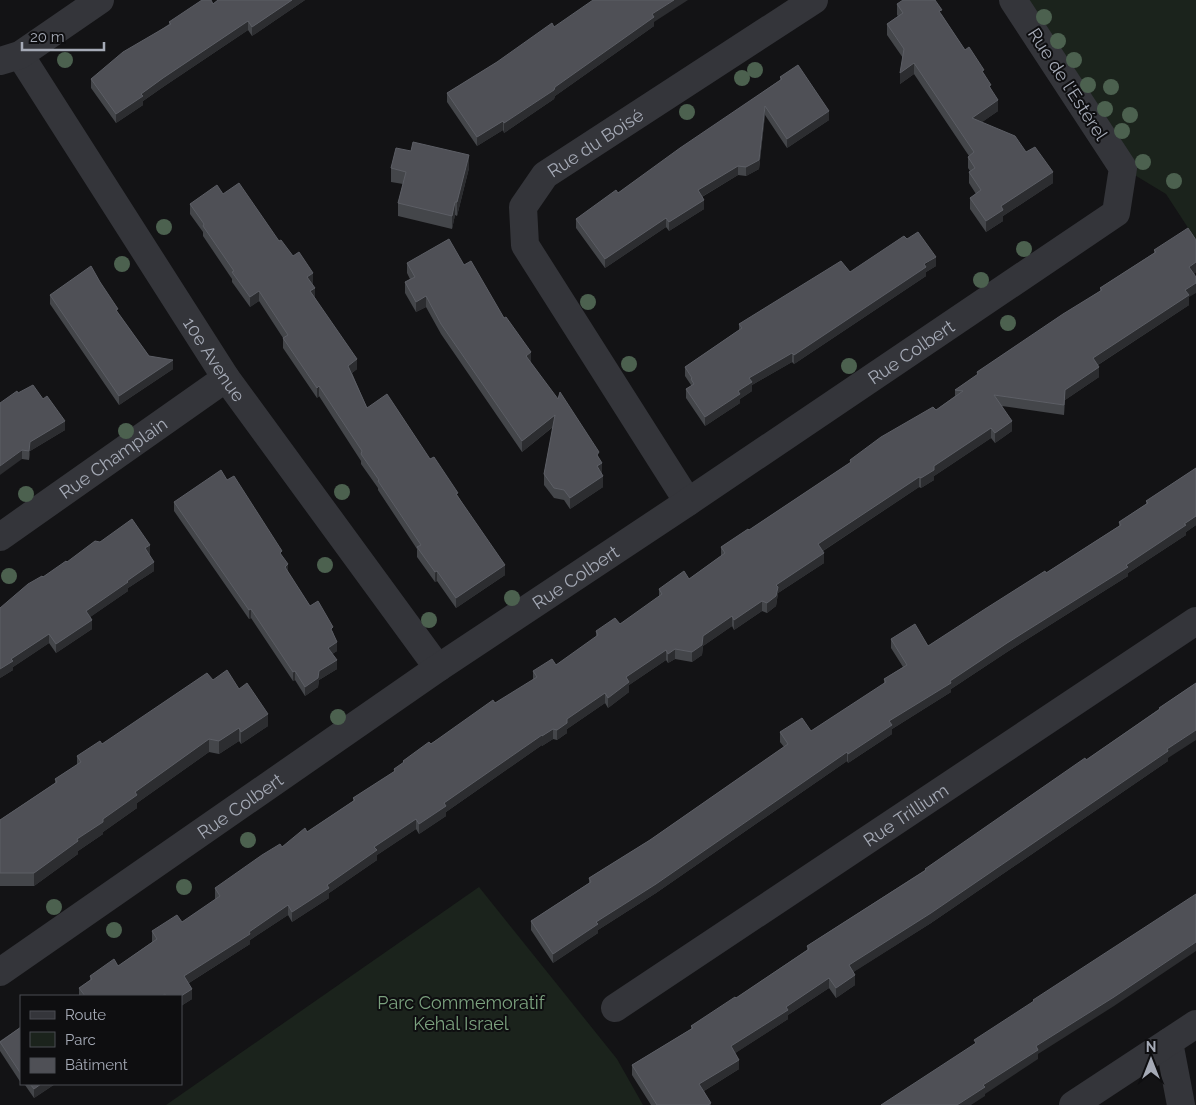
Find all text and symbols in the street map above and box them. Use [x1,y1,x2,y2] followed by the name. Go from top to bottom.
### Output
[22,20,105,52] scale bar
[1024,24,1112,144] street label: Rue de l'Estérel
[30,28,65,46] text: 20 m
[543,103,647,181] street label: Rue du Boisé
[179,313,250,406] street label: 10e Avenue
[864,315,958,388] street label: Rue Colbert
[55,412,171,503] street label: Rue Champlain
[528,541,623,613] street label: Rue Colbert
[193,769,287,843] street label: Rue Colbert
[859,779,952,850] street label: Rue Trillium
[377,992,546,1034] park label: Parc Commemoratif Kehal Israel
[20,995,182,1085] legend
[65,1006,106,1024] text: Route
[65,1031,96,1049] text: Parc
[1126,1035,1176,1085] north arrow
[1146,1039,1156,1055] text: N
[65,1056,128,1074] text: Bâtiment

